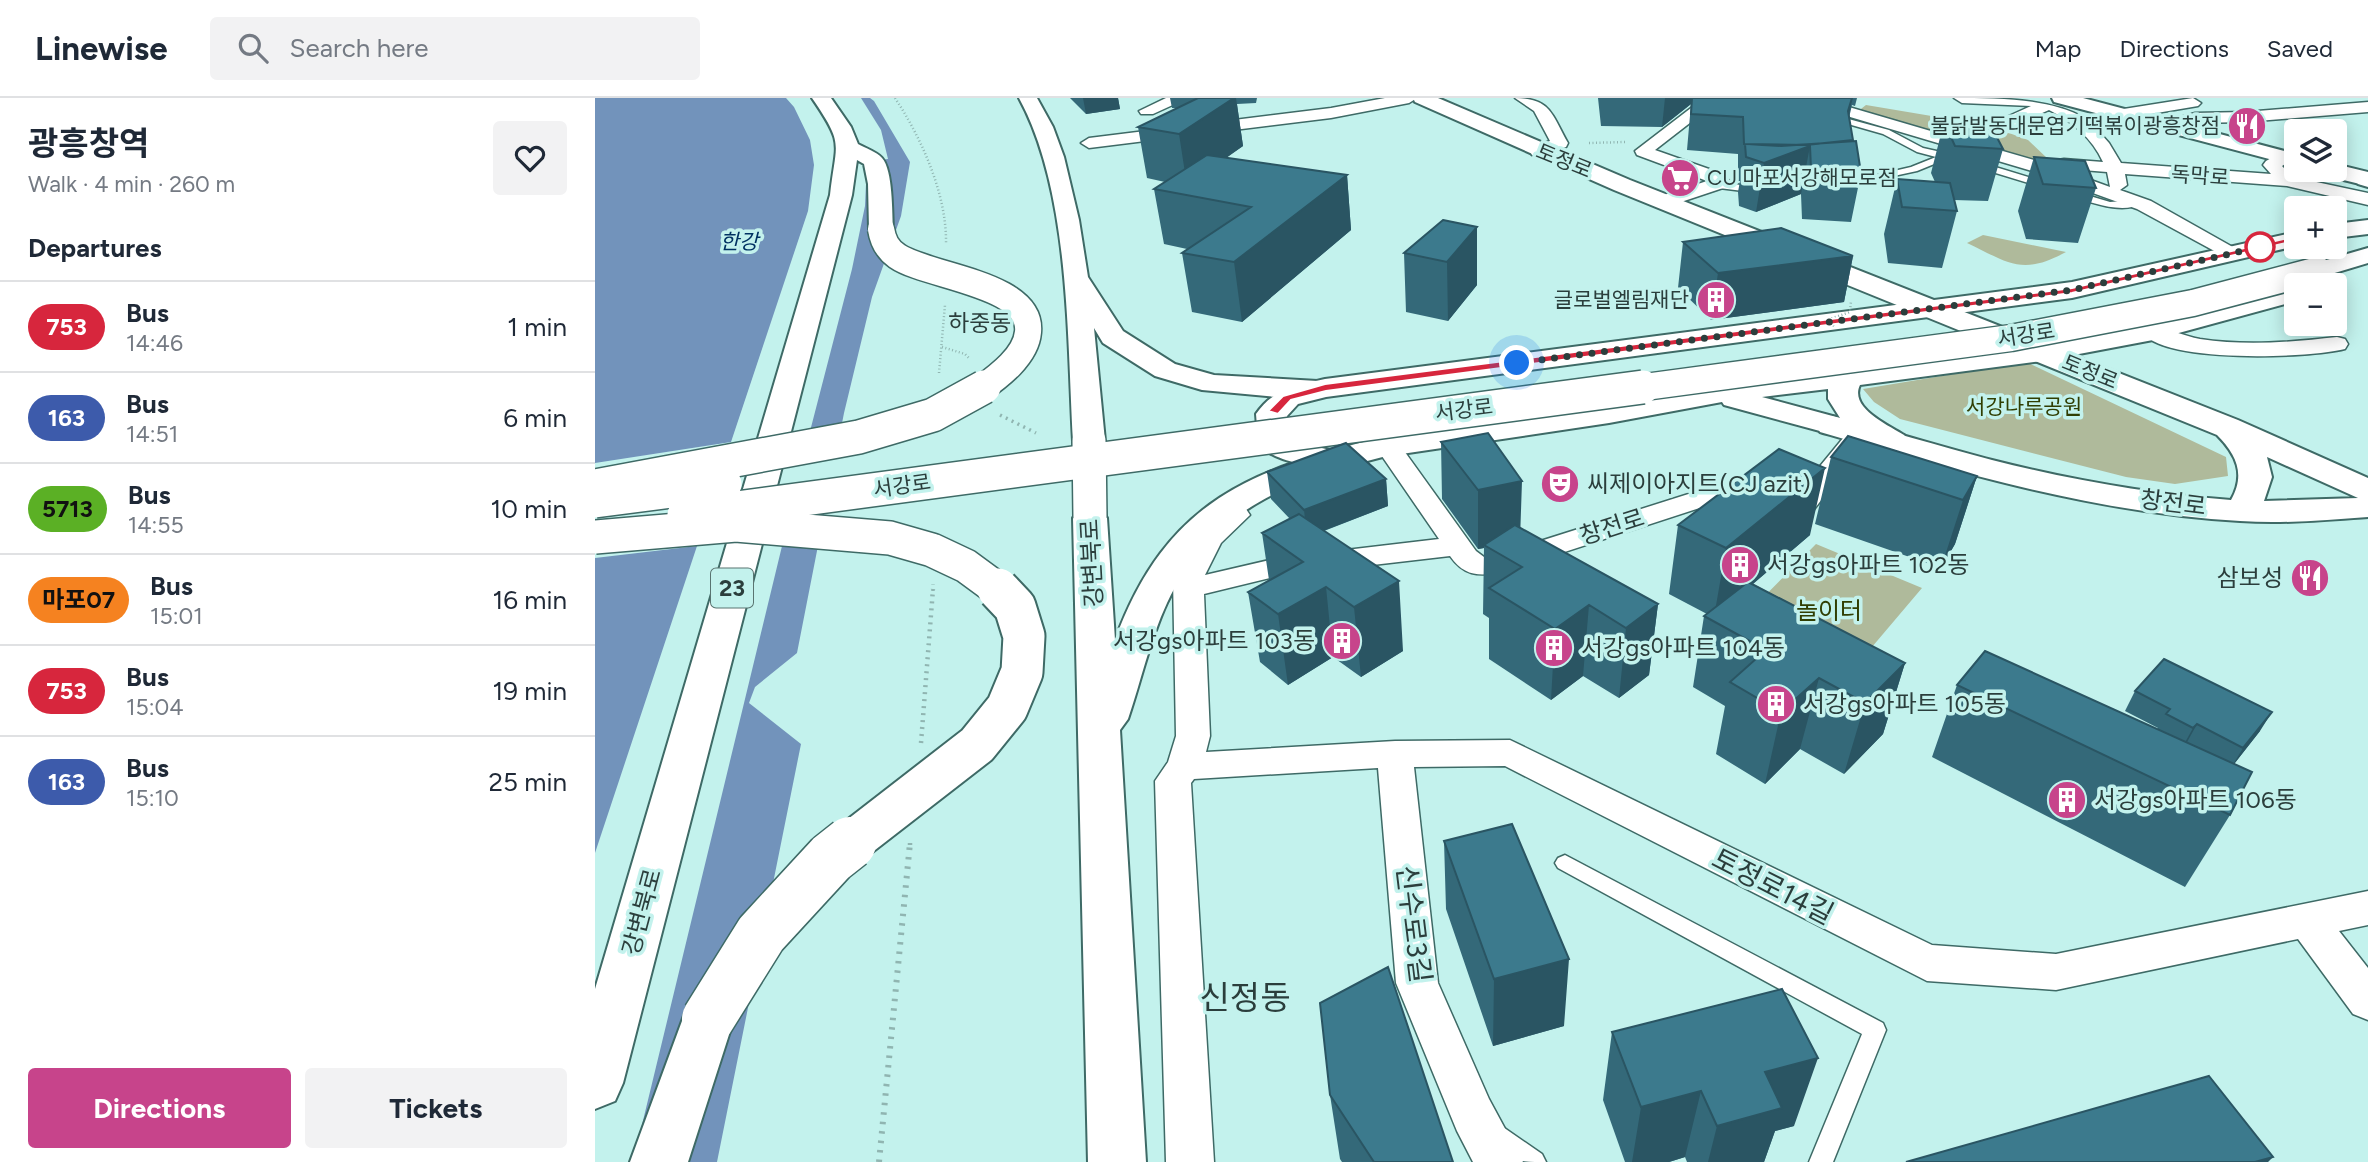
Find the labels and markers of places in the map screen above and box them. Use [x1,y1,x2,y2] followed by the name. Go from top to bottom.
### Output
[2226,105,2268,147] restaurant icon: 불닭발동대문엽기떡볶이광흥창점
[1930,113,2220,138] place label: 불닭발동대문엽기떡볶이광흥창점
[1659,157,1701,199] supermarket icon: CU 마포서강해모로점
[1707,165,1897,190] place label: CU 마포서강해모로점
[2245,232,2275,262] unlabelled marker
[1695,279,1737,321] building icon: 글로벌엘림재단
[1554,287,1689,312] place label: 글로벌엘림재단
[1539,463,1581,505] theatre icon: 씨제이아지트(CJ azit)
[1587,469,1811,498] place label: 씨제이아지트(CJ azit)
[1719,544,1761,586] building icon: 서강gs아파트 102동
[1767,550,1969,579] place label: 서강gs아파트 102동
[2289,557,2331,599] restaurant icon: 삼보성
[2217,563,2283,592] place label: 삼보성
[1321,620,1363,662] building icon: 서강gs아파트 103동
[1113,626,1315,655] place label: 서강gs아파트 103동
[1533,627,1575,669] building icon: 서강gs아파트 104동
[1581,633,1785,662] place label: 서강gs아파트 104동
[1755,683,1797,725] building icon: 서강gs아파트 105동
[1803,689,2006,718] place label: 서강gs아파트 105동
[2046,779,2088,821] building icon: 서강gs아파트 106동
[2094,785,2297,814] place label: 서강gs아파트 106동

